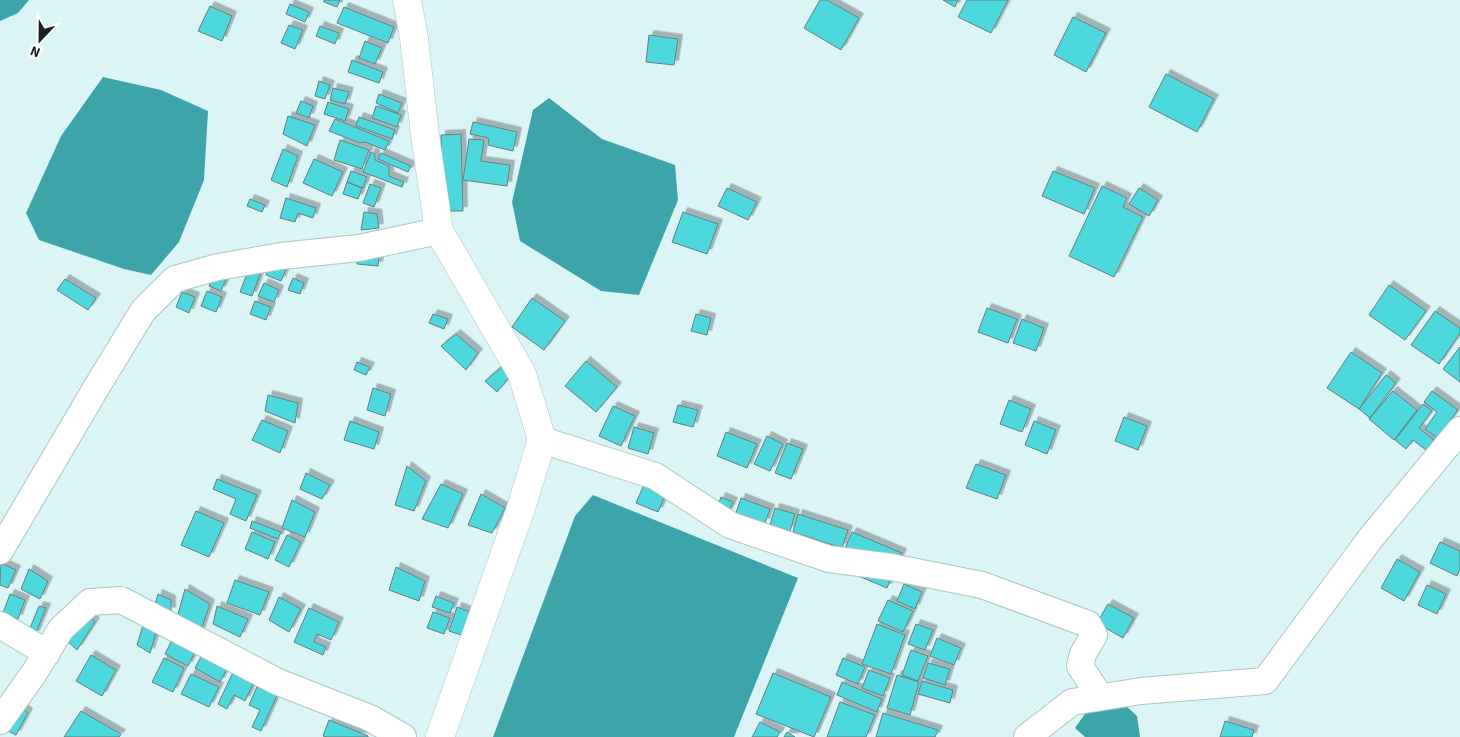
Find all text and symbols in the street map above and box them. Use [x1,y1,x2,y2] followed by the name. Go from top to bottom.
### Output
[15,15,65,65] north arrow
[27,40,44,62] text: N

